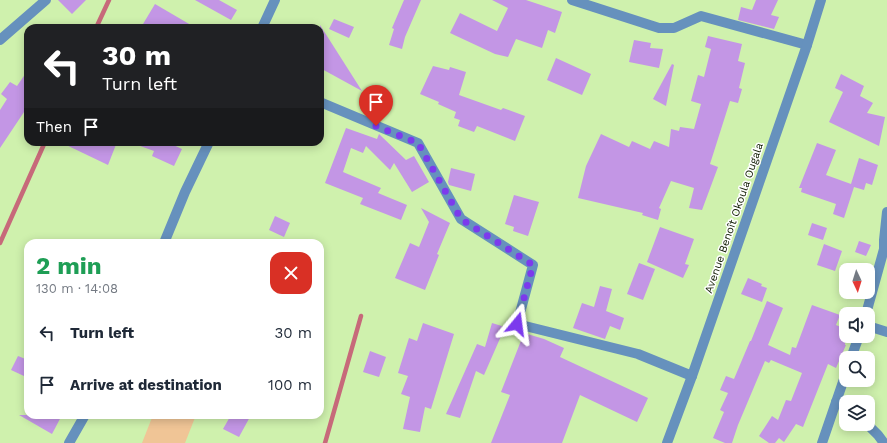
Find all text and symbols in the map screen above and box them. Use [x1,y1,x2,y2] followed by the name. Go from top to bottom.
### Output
[102,39,171,72] text: 30 m
[36,40,88,92] icon: left
[102,73,177,94] text: Turn left
[359,85,393,126] pin
[365,91,387,113] icon: arrive
[80,116,102,138] icon: arrive
[36,118,72,136] text: Then
[702,141,766,295] street label: Avenue Benoît Okoula Ougala
[36,252,102,280] text: 2 min
[270,252,312,294] button: close
[839,263,875,299] north arrow
[839,263,875,431] map controls
[36,281,118,296] text: 130 m · 14:08
[496,303,538,345] position arrow
[839,307,875,343] button: sound
[36,322,58,344] icon: left
[70,324,134,342] text: Turn left
[275,324,312,342] text: 30 m
[839,351,875,387] button: search
[36,374,58,396] icon: arrive
[70,376,222,394] text: Arrive at destination
[268,376,312,394] text: 100 m
[839,395,875,431] button: layers

